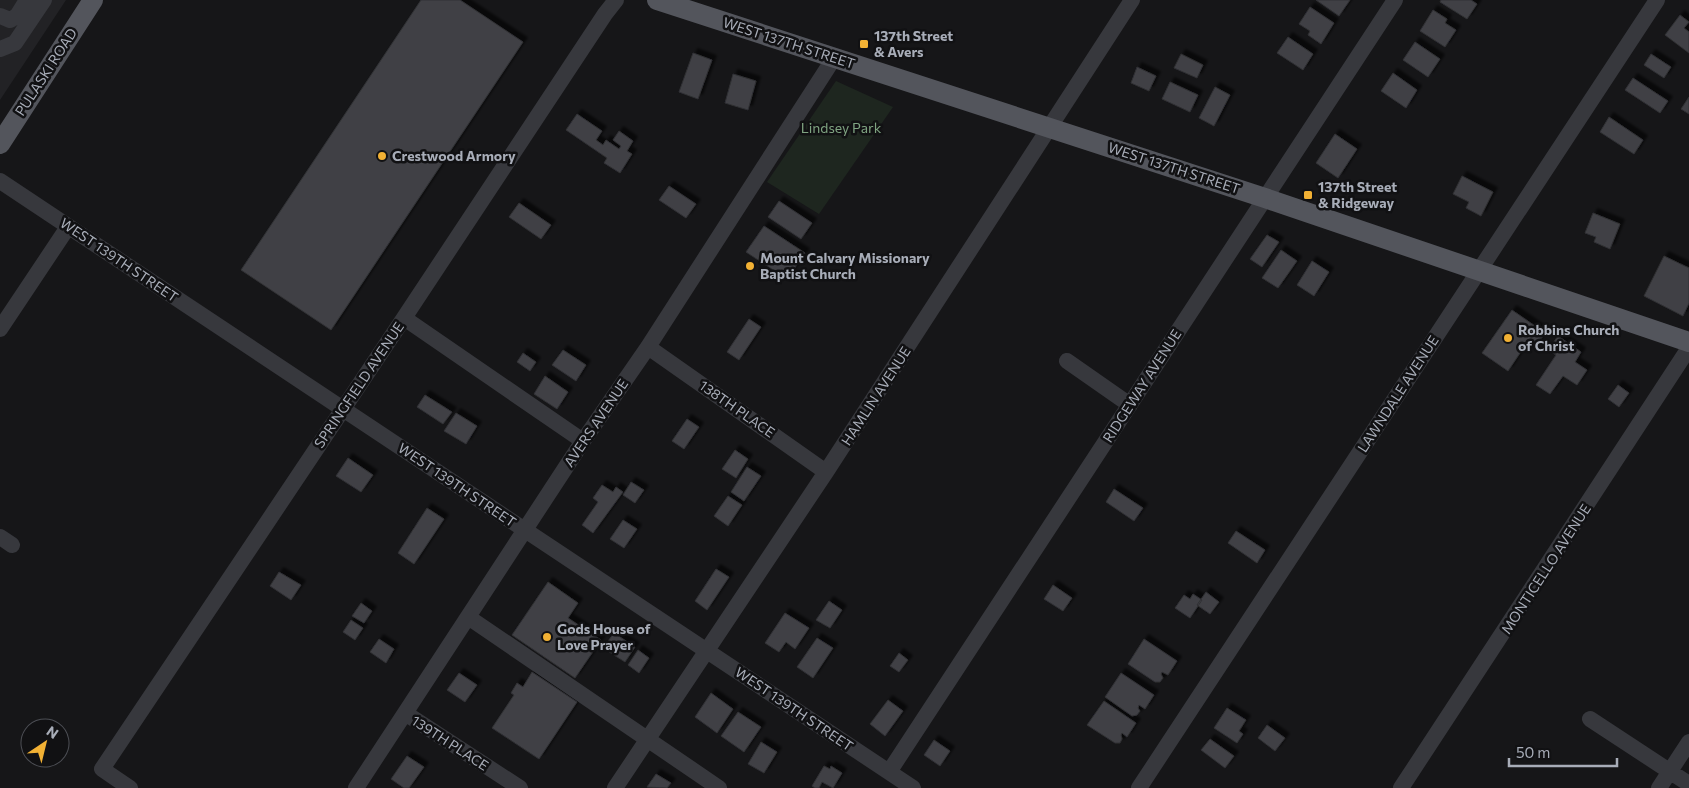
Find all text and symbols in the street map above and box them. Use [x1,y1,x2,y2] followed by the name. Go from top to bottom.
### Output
[721,13,857,72] street label: WEST 137TH STREET
[11,25,80,119] street label: PULASKI ROAD
[874,27,953,60] place label: 137th Street & Avers
[858,38,870,50] marker: 137th Street & Avers
[801,119,882,136] park label: Lindsey Park
[1106,138,1242,197] street label: WEST 137TH STREET
[392,147,516,164] place label: Crestwood Armory
[376,150,388,162] marker: Crestwood Armory
[1318,178,1397,211] place label: 137th Street & Ridgeway
[1302,189,1314,201] marker: 137th Street & Ridgeway
[57,214,181,305] street label: WEST 139TH STREET
[760,249,930,282] place label: Mount Calvary Missionary Baptist Church
[744,260,756,272] marker: Mount Calvary Missionary Baptist Church
[310,319,407,451] street label: SPRINGFIELD AVENUE
[1518,321,1619,354] place label: Robbins Church of Christ
[1099,326,1184,445] street label: RIDGEWAY AVENUE
[1353,332,1442,455] street label: LAWNDALE AVENUE
[1502,332,1514,344] marker: Robbins Church of Christ
[837,343,914,448] street label: HAMLIN AVENUE
[560,375,631,470] street label: AVERS AVENUE
[696,376,778,441] street label: 138TH PLACE
[395,439,519,530] street label: WEST 139TH STREET
[1497,501,1594,637] street label: MONTICELLO AVENUE
[557,620,651,653] place label: Gods House of Love Prayer
[541,631,553,643] marker: Gods House of Love Prayer
[732,663,856,754] street label: WEST 139TH STREET
[409,711,492,774] street label: 139TH PLACE
[20,718,70,768] north arrow
[44,722,62,742] text: N
[1509,736,1616,768] scale bar
[1516,743,1550,761] text: 50 m

